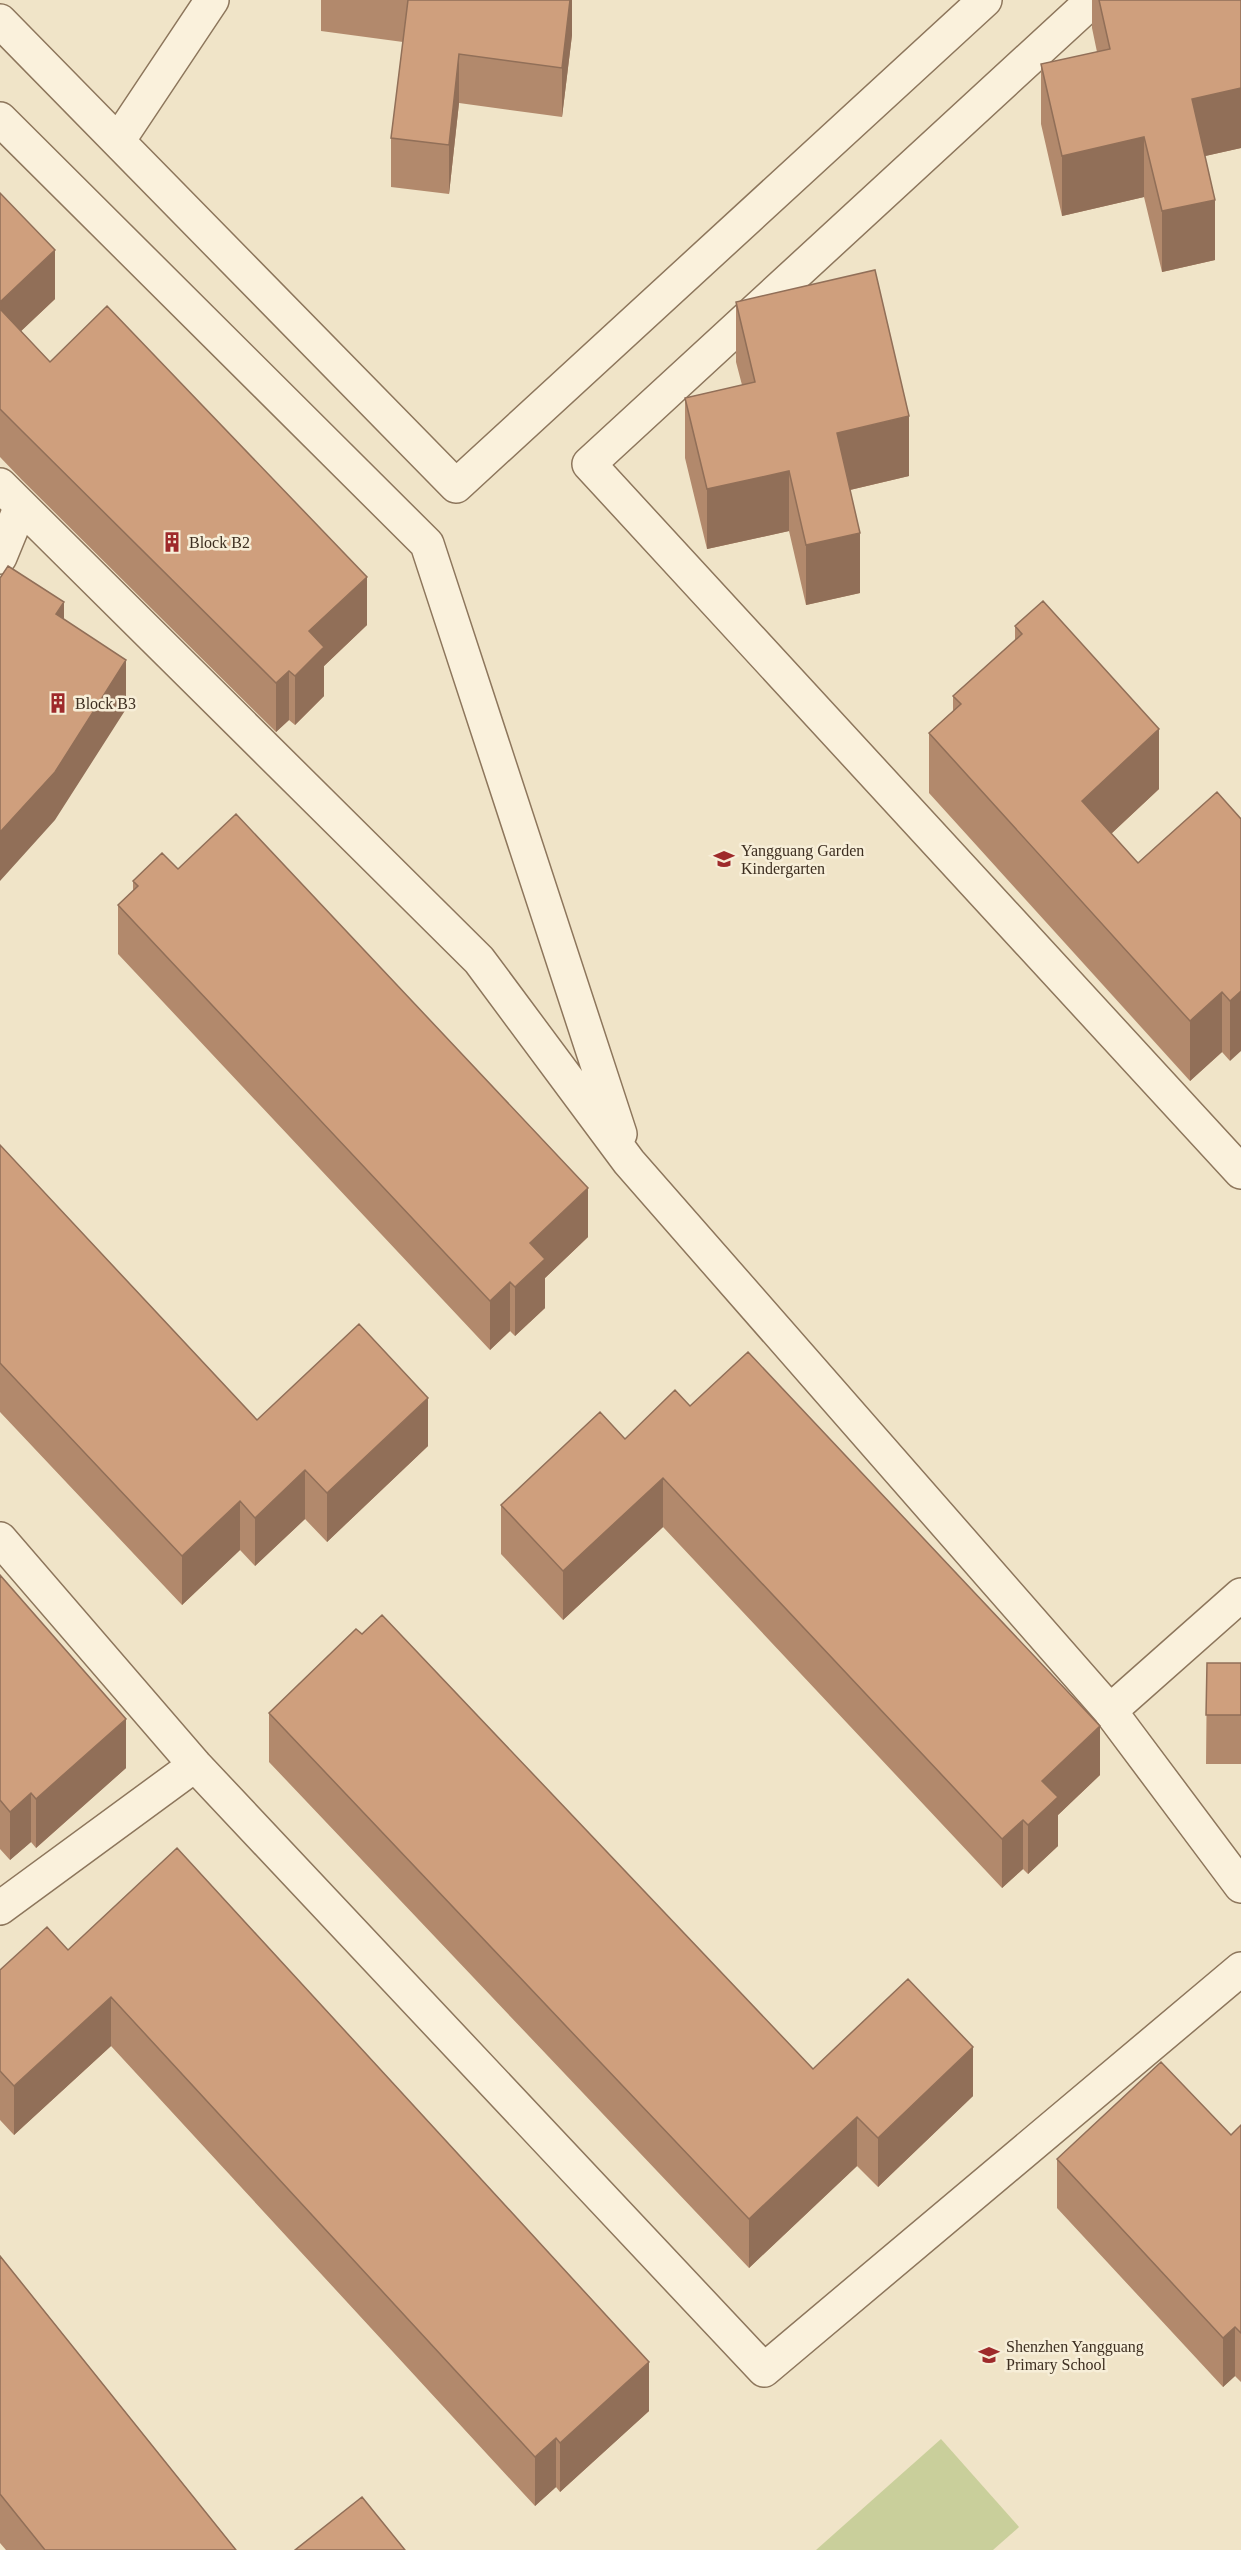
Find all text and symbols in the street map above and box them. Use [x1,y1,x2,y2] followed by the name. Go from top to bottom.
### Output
[160,530,184,554] building icon: Block B2
[189,534,250,551] place label: Block B2
[46,691,70,715] building icon: Block B3
[75,695,136,712] place label: Block B3
[741,842,864,878] place label: Yangguang Garden Kindergarten
[712,847,736,871] school or university icon: Yangguang Garden Kindergarten
[1006,2338,1144,2374] place label: Shenzhen Yangguang Primary School
[977,2343,1001,2367] school or university icon: Shenzhen Yangguang Primary School

